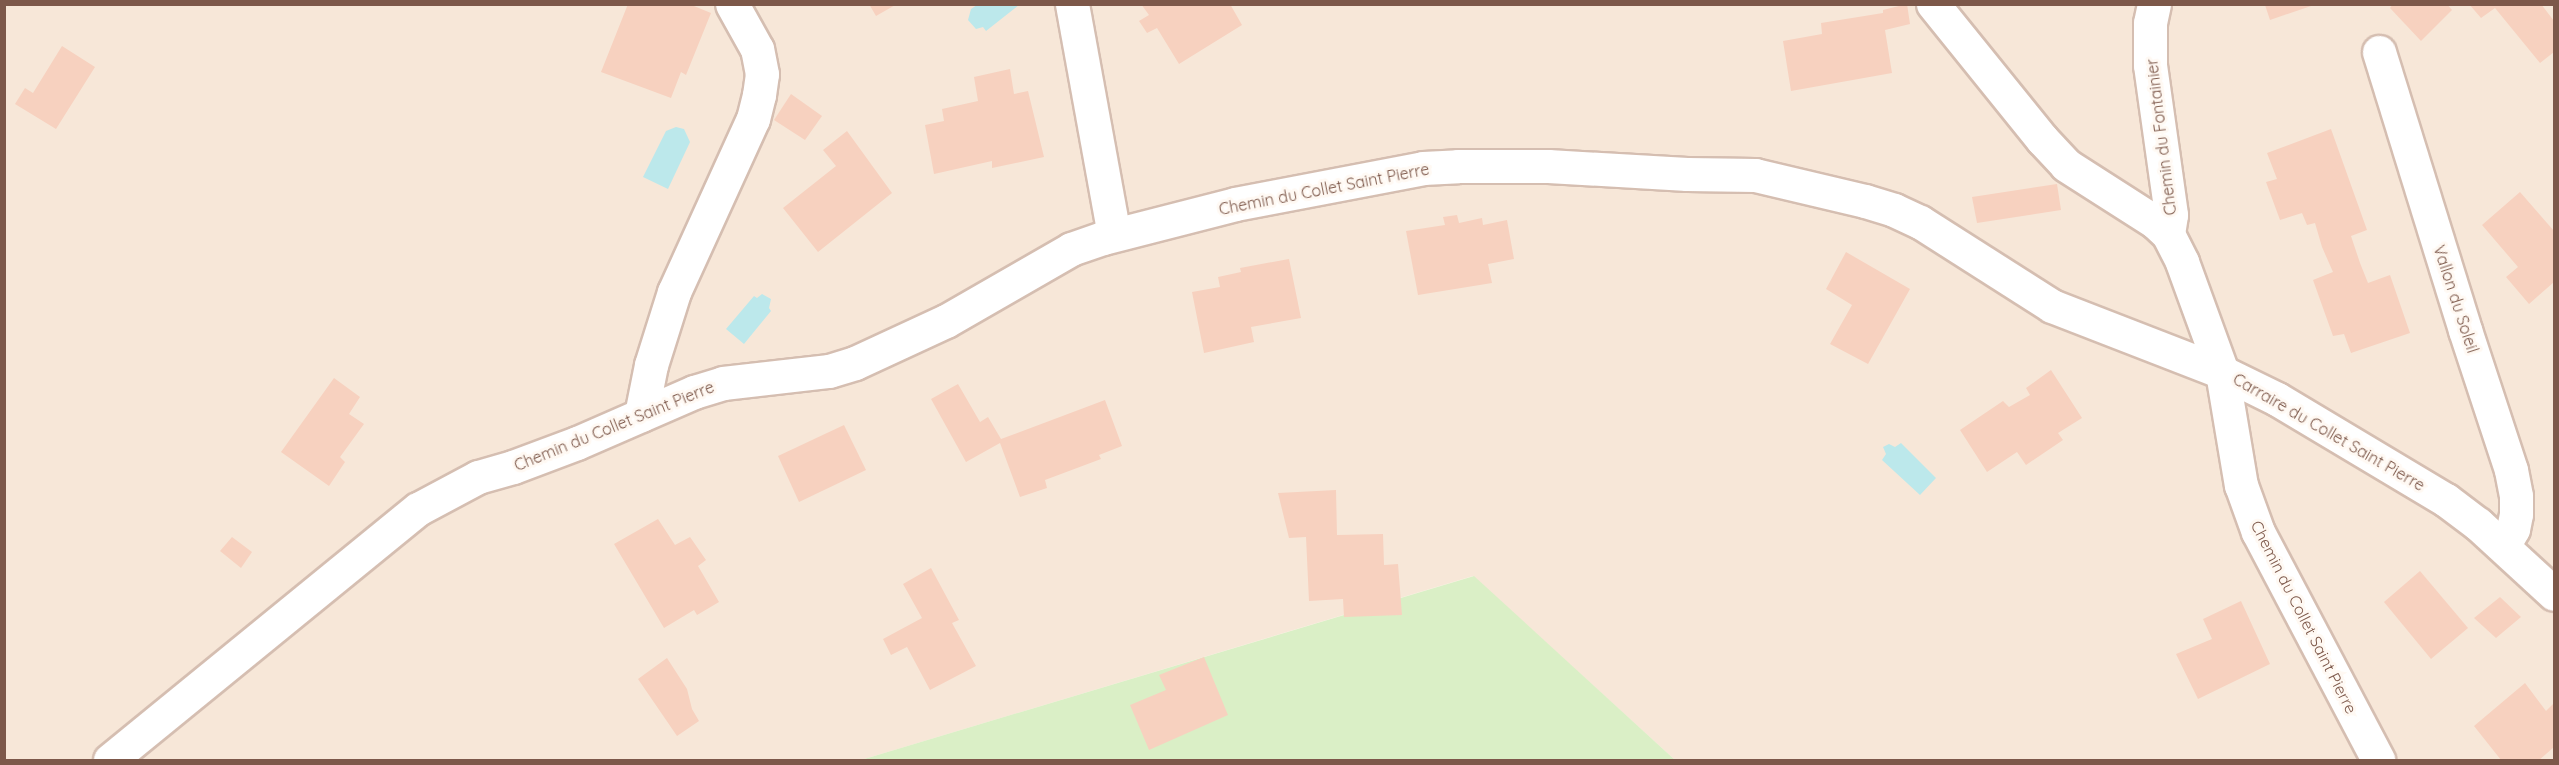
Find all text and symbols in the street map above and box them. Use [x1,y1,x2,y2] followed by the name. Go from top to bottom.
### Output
[2142,58,2180,216] street label: Chemin du Fontainier
[1217,159,1431,219] street label: Chemin du Collet Saint Pierre
[2430,243,2482,355] street label: Vallon du Soleil
[2230,369,2428,495] street label: Carraire du Collet Saint Pierre
[511,377,717,475] street label: Chemin du Collet Saint Pierre
[2247,517,2361,717] street label: Chemin du Collet Saint Pierre

